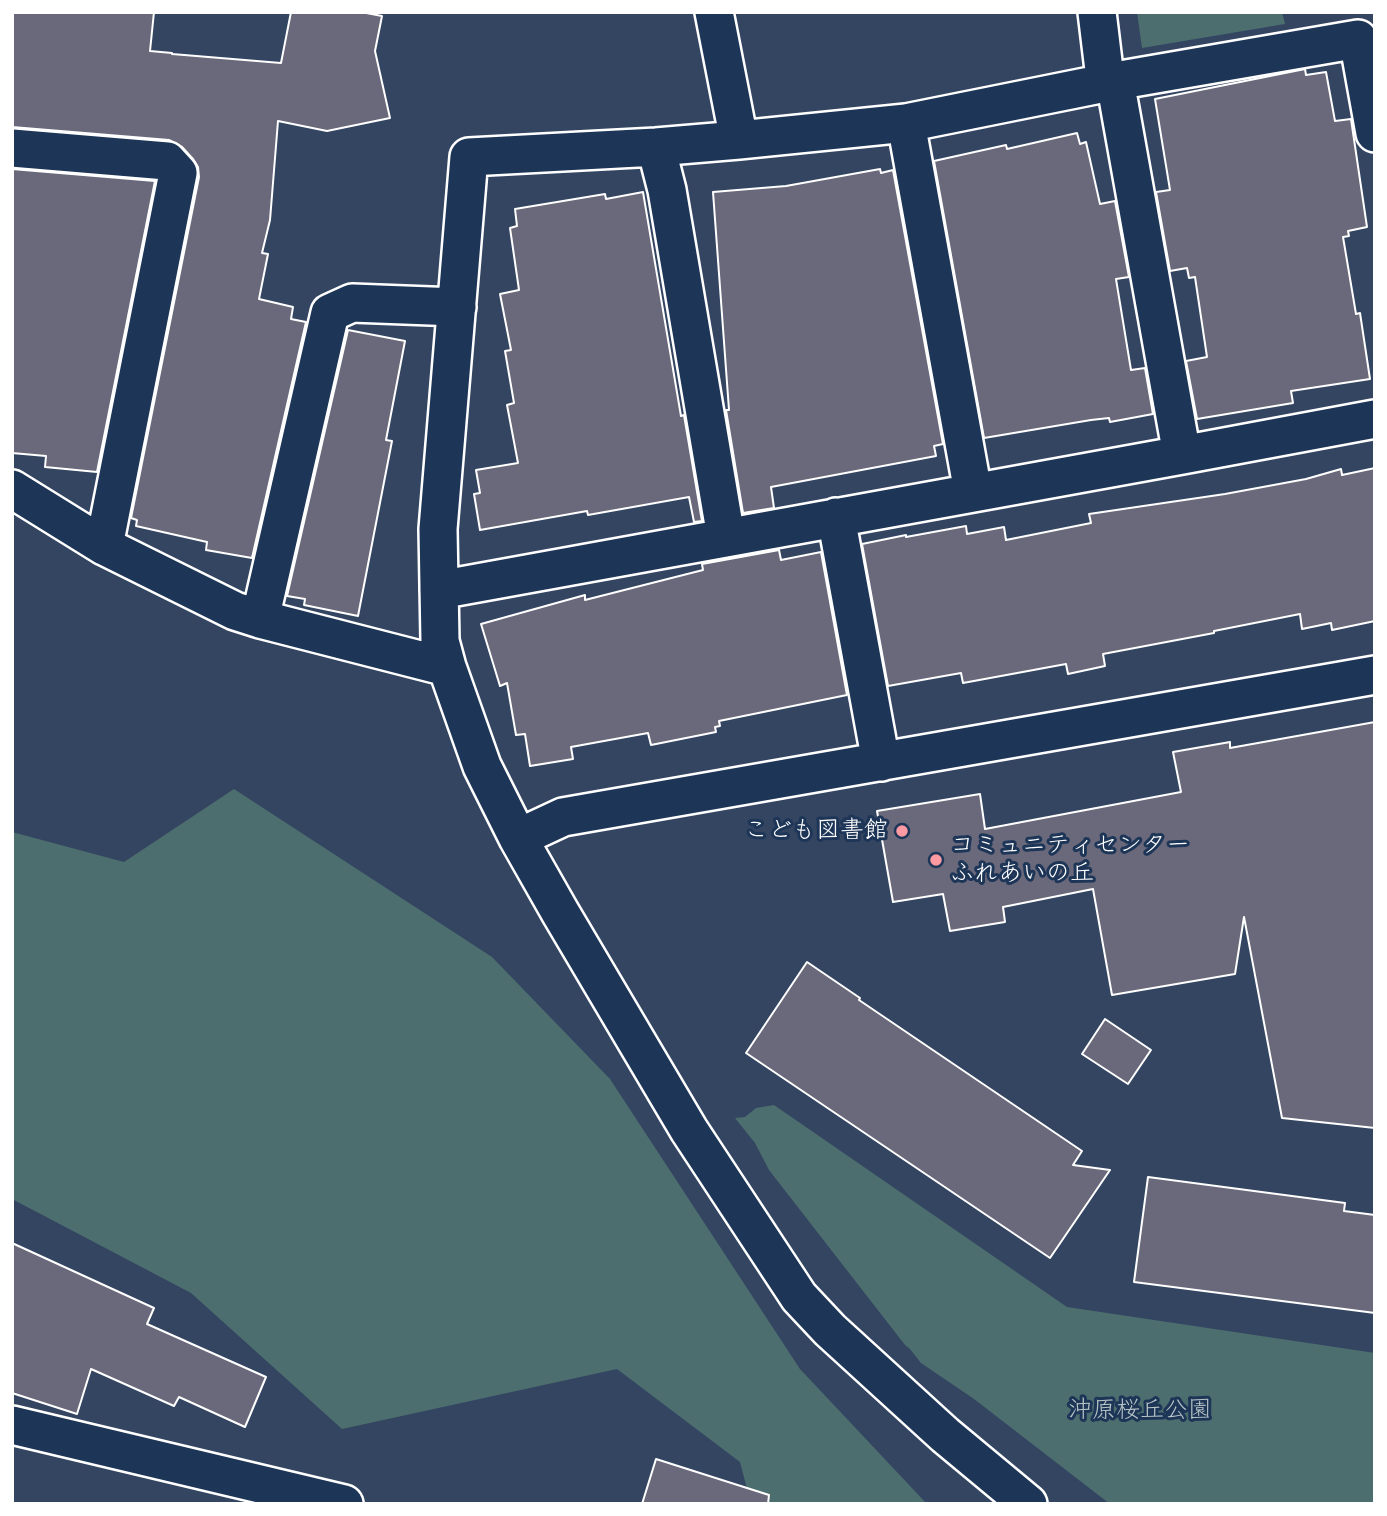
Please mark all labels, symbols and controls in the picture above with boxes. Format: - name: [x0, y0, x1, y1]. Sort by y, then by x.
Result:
- place label: こども図書館: [744, 817, 888, 845]
- marker: こども図書館: [894, 823, 910, 839]
- place label: コミュニティセンター ふれあいの丘: [950, 832, 1190, 888]
- marker: コミュニティセンター ふれあいの丘: [928, 852, 944, 868]
- park label: 沖原桜丘公園: [1068, 1397, 1212, 1425]

